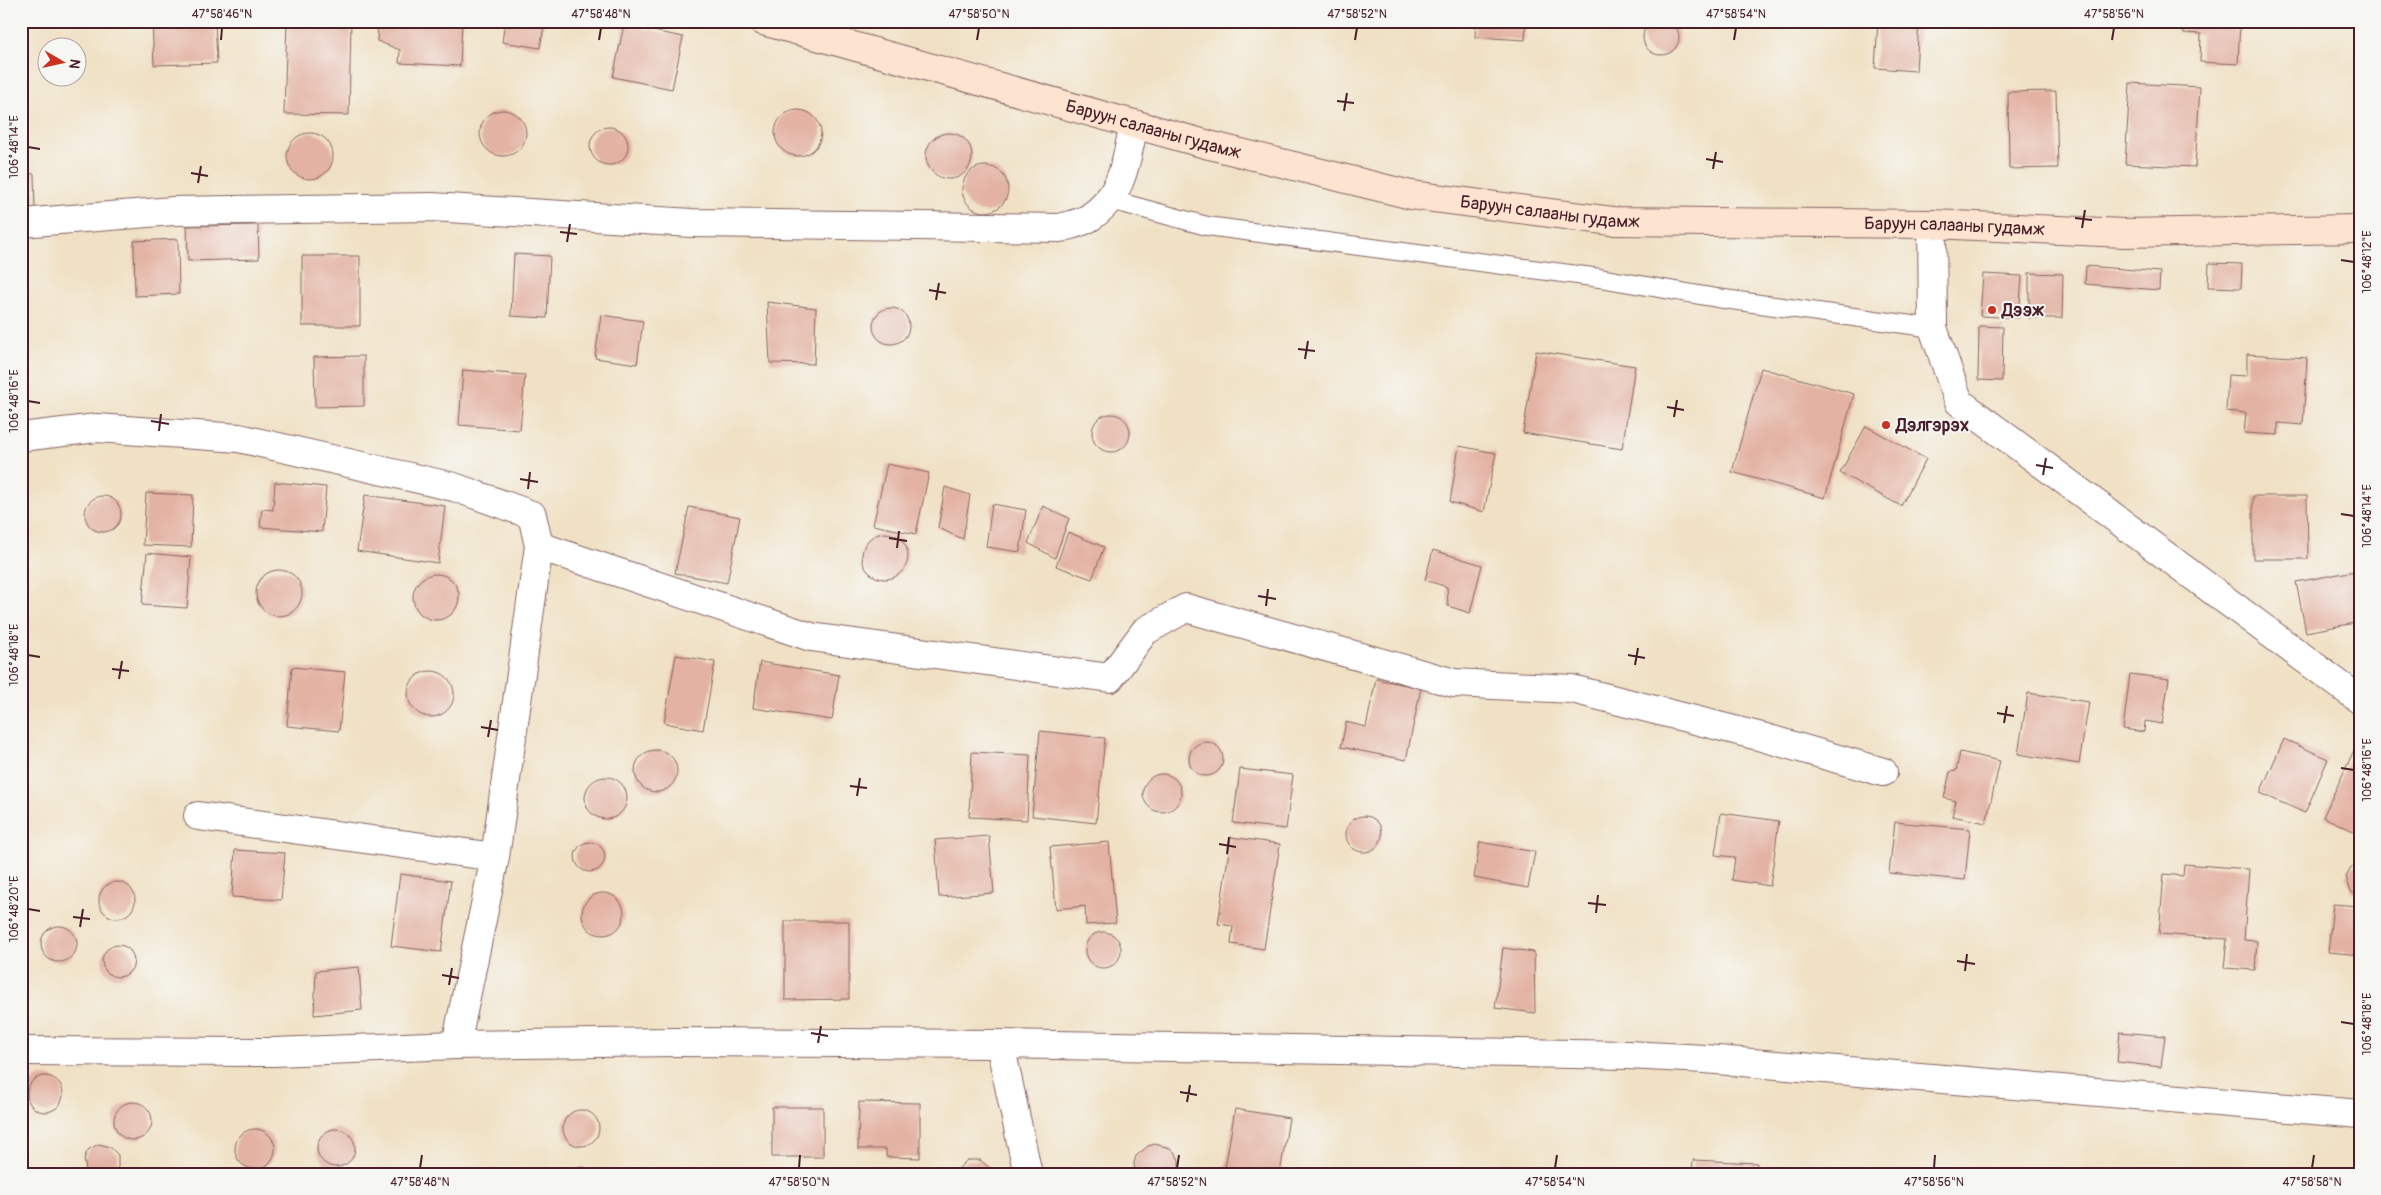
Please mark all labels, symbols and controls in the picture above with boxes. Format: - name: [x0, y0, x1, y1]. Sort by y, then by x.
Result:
- text: 47°58'46"N: [192, 7, 252, 22]
- text: 47°58'48"N: [571, 7, 631, 22]
- text: 47°58'50"N: [948, 7, 1010, 22]
- text: 47°58'52"N: [1327, 7, 1387, 22]
- text: 47°58'54"N: [1706, 7, 1766, 22]
- text: 47°58'56"N: [2084, 7, 2144, 22]
- north arrow: [38, 38, 88, 88]
- text: N: [65, 58, 83, 70]
- street label: Баруун салааны гудамж: [1063, 94, 1244, 164]
- text: 106°48'14"E: [7, 115, 22, 179]
- street label: Баруун салааны гудамж: [1459, 190, 1640, 233]
- street label: Баруун салааны гудамж: [1864, 212, 2045, 241]
- text: 106°48'12"E: [2360, 230, 2375, 294]
- place label: Дээж: [2001, 299, 2044, 322]
- marker: Дээж: [1986, 304, 1998, 316]
- text: 106°48'16"E: [7, 369, 22, 433]
- place label: Дэлгэрэх: [1895, 414, 1969, 437]
- marker: Дэлгэрэх: [1880, 419, 1892, 431]
- text: 106°48'14"E: [2360, 484, 2375, 548]
- text: 106°48'18"E: [7, 624, 22, 686]
- text: 106°48'16"E: [2360, 738, 2375, 802]
- text: 106°48'20"E: [7, 876, 22, 942]
- text: 106°48'18"E: [2360, 993, 2375, 1055]
- text: 47°58'48"N: [390, 1175, 450, 1190]
- text: 47°58'50"N: [768, 1175, 830, 1190]
- text: 47°58'52"N: [1147, 1175, 1207, 1190]
- text: 47°58'54"N: [1525, 1175, 1585, 1190]
- text: 47°58'56"N: [1904, 1175, 1964, 1190]
- text: 47°58'58"N: [2282, 1175, 2342, 1190]

